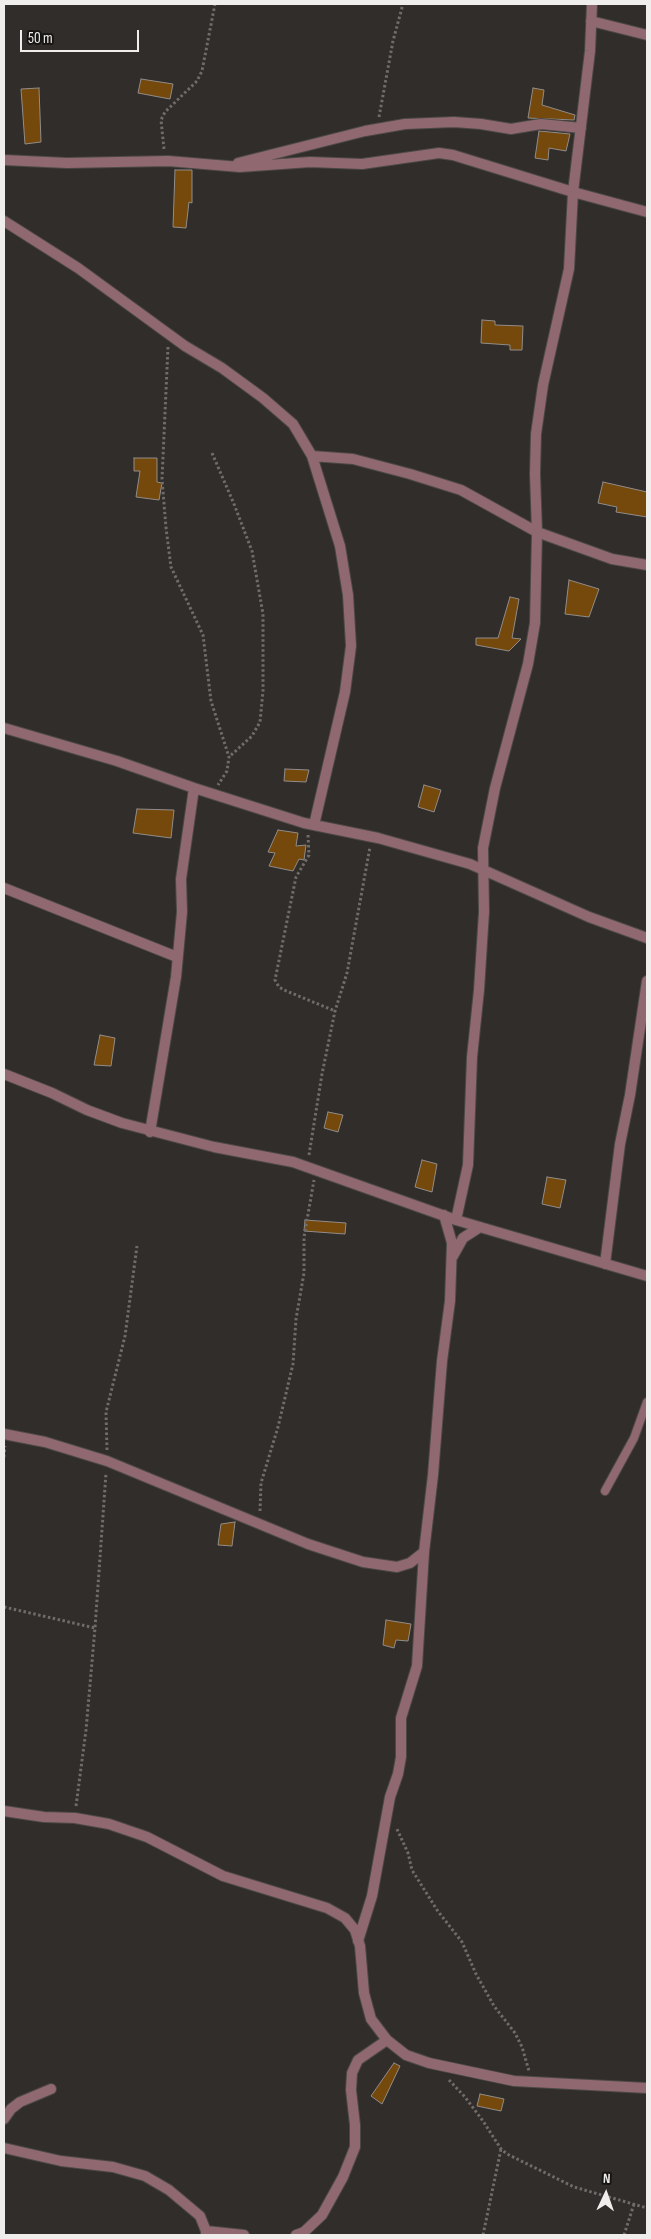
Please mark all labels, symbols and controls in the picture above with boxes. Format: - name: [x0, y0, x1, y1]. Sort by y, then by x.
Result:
- scale bar: [22, 20, 141, 52]
- text: 50 m: [28, 29, 53, 48]
- north arrow: [581, 2169, 631, 2219]
- text: N: [603, 2170, 611, 2187]

